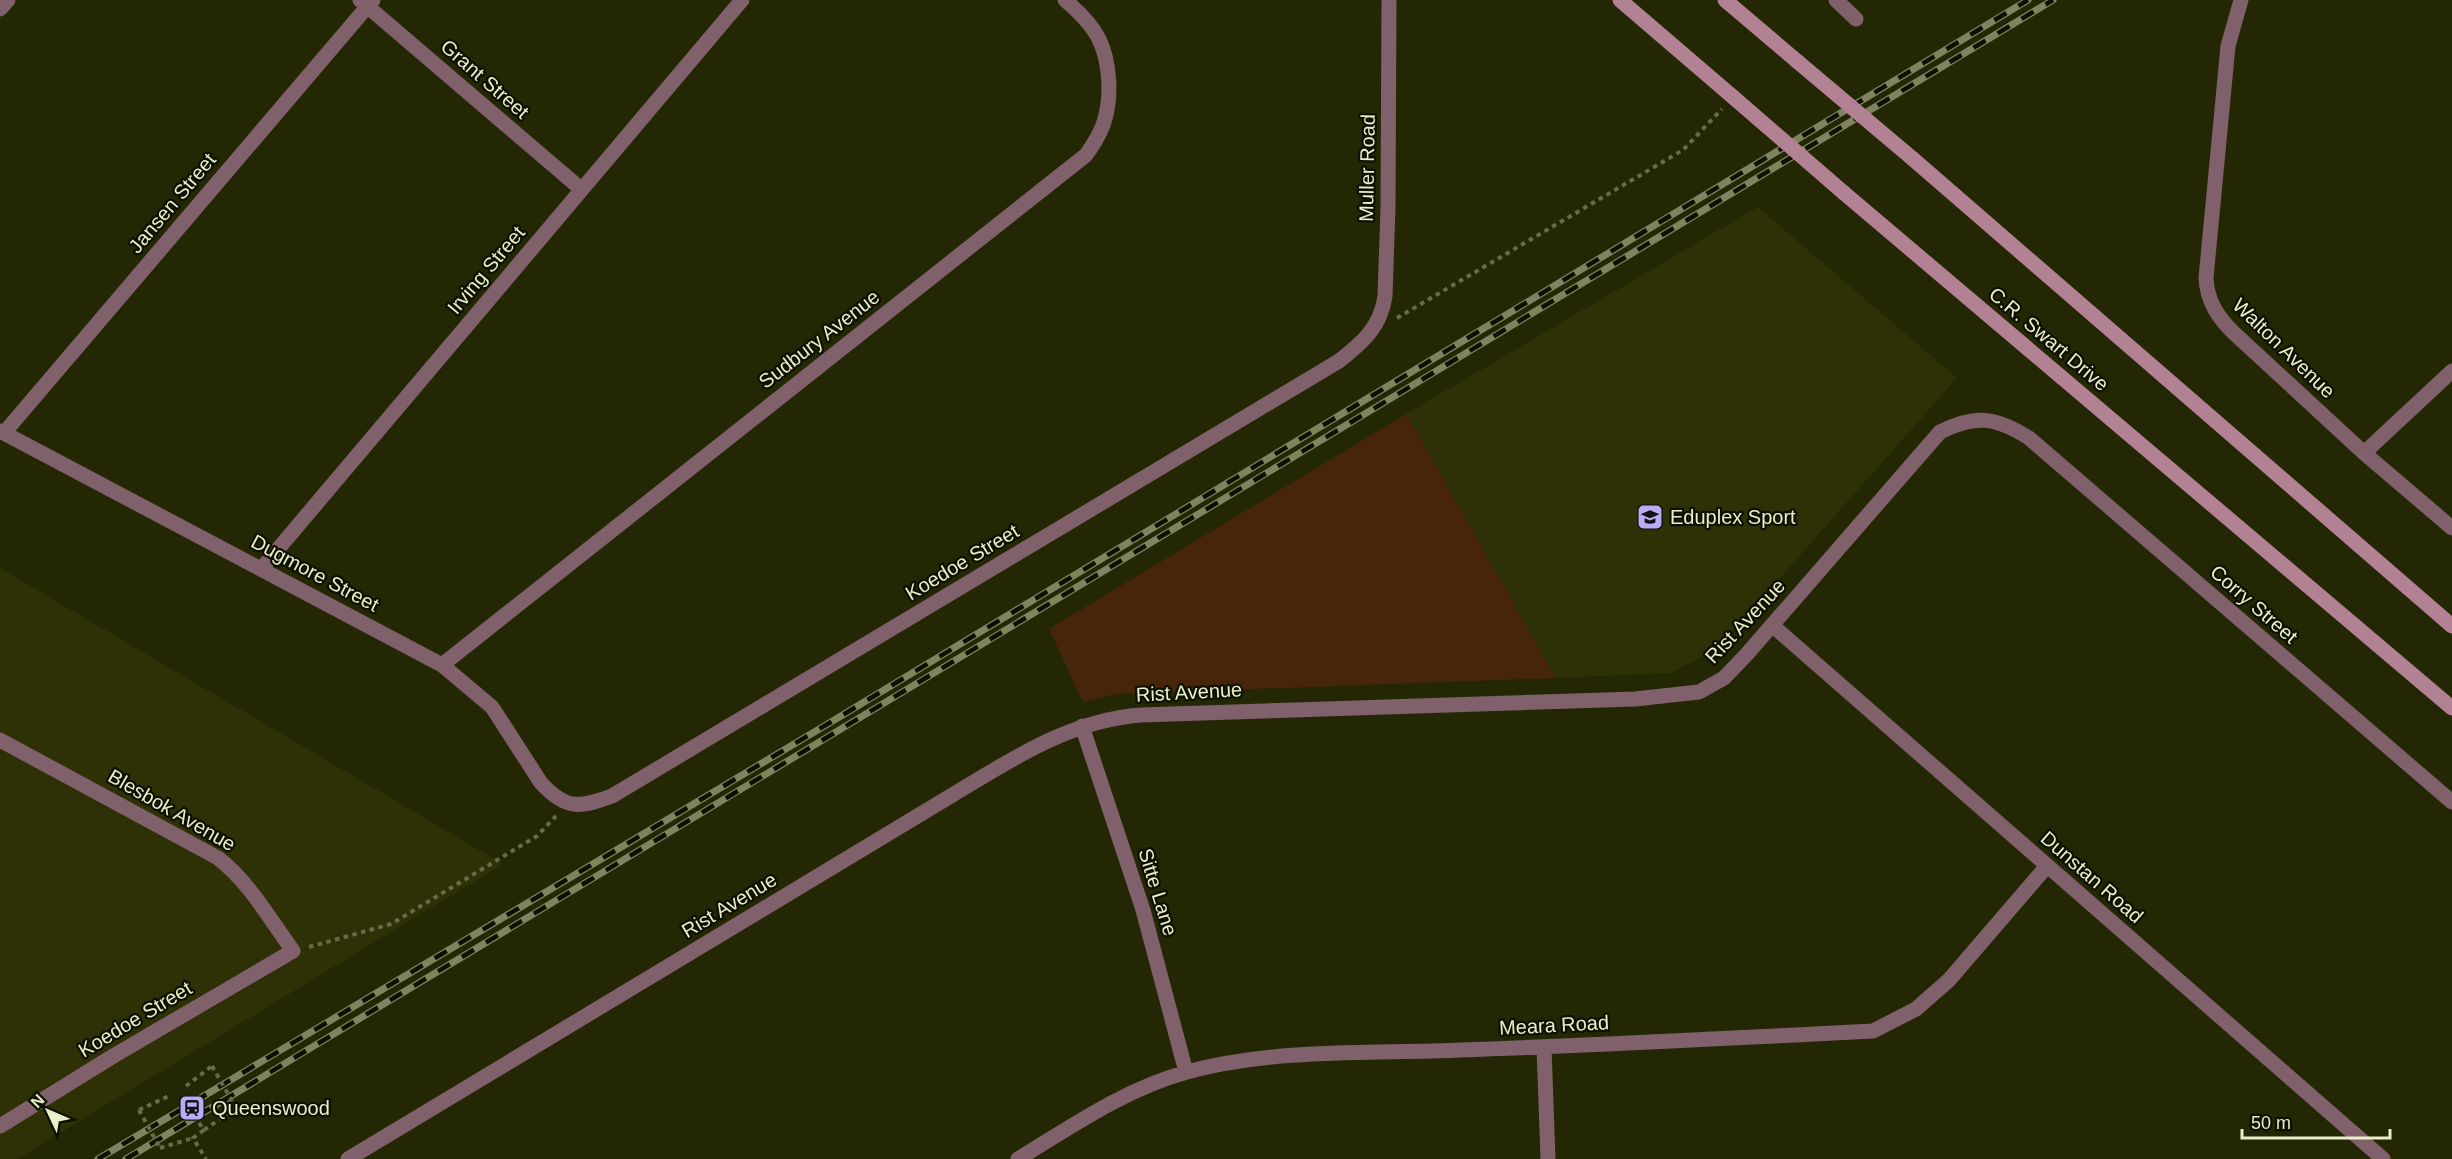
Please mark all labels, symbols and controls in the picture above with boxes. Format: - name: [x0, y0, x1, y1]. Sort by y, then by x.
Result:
- street label: Grant Street: [437, 35, 534, 123]
- street label: Muller Road: [1355, 114, 1379, 222]
- street label: Jansen Street: [124, 148, 220, 257]
- street label: Irving Street: [443, 221, 529, 318]
- street label: C.R. Swart Drive: [1985, 283, 2113, 395]
- street label: Sudbury Avenue: [755, 285, 883, 393]
- street label: Walton Avenue: [2228, 294, 2340, 402]
- school or university icon: Eduplex Sport: [1635, 502, 1665, 532]
- place label: Eduplex Sport: [1670, 506, 1796, 528]
- street label: Koedoe Street: [902, 519, 1023, 604]
- street label: Dugmore Street: [248, 530, 383, 616]
- street label: Corry Street: [2206, 560, 2302, 648]
- street label: Rist Avenue: [1701, 575, 1789, 667]
- street label: Rist Avenue: [1135, 678, 1243, 706]
- street label: Blesbok Avenue: [105, 765, 239, 855]
- street label: Dunstan Road: [2037, 827, 2147, 927]
- street label: Sitte Lane: [1134, 846, 1182, 938]
- street label: Rist Avenue: [678, 868, 780, 942]
- street label: Koedoe Street: [75, 976, 196, 1061]
- street label: Meara Road: [1498, 1011, 1610, 1039]
- north arrow: [18, 1081, 78, 1141]
- text: N: [27, 1091, 48, 1111]
- station icon: Queenswood: [177, 1093, 207, 1123]
- place label: Queenswood: [212, 1097, 330, 1119]
- scale bar: [2242, 1102, 2390, 1140]
- text: 50 m: [2251, 1113, 2291, 1133]

